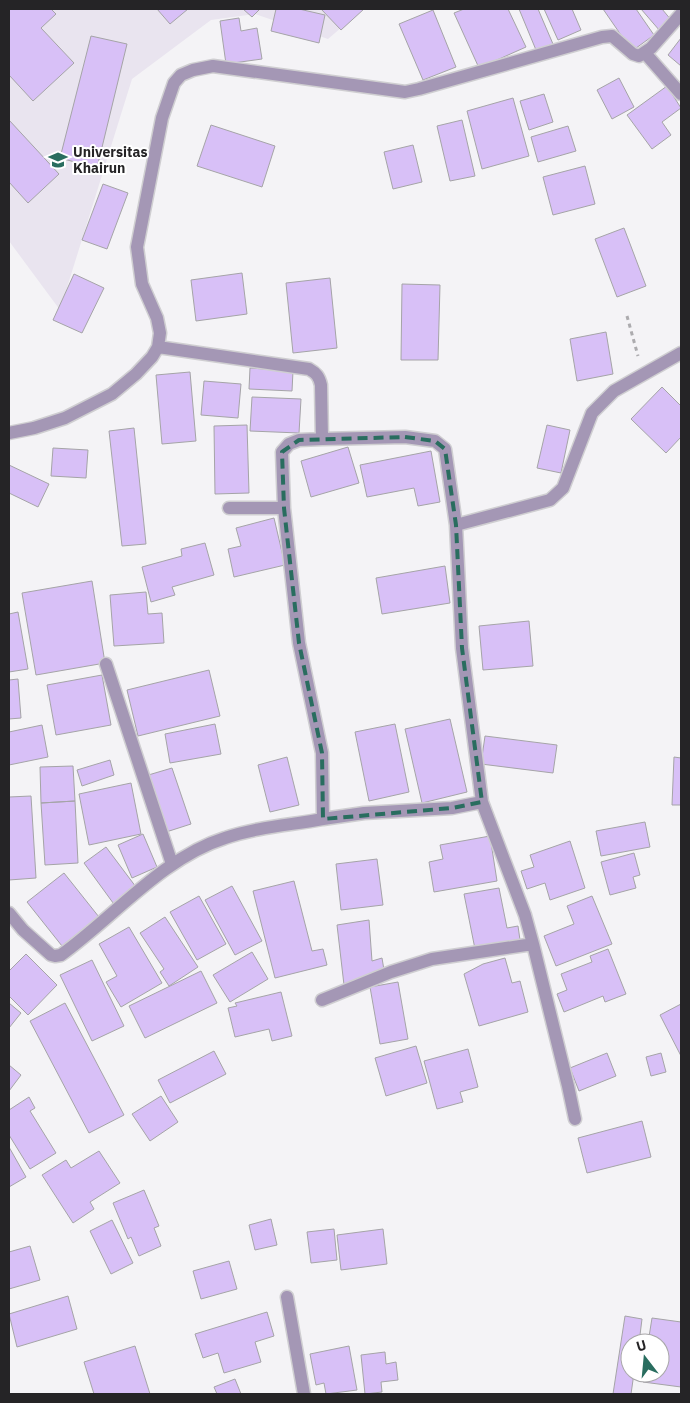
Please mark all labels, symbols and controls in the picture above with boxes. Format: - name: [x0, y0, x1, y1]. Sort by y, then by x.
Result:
- place label: Universitas Khairun: [73, 143, 147, 177]
- school or university icon: Universitas Khairun: [47, 149, 69, 171]
- north arrow: [620, 1333, 670, 1383]
- text: U: [634, 1336, 649, 1355]

